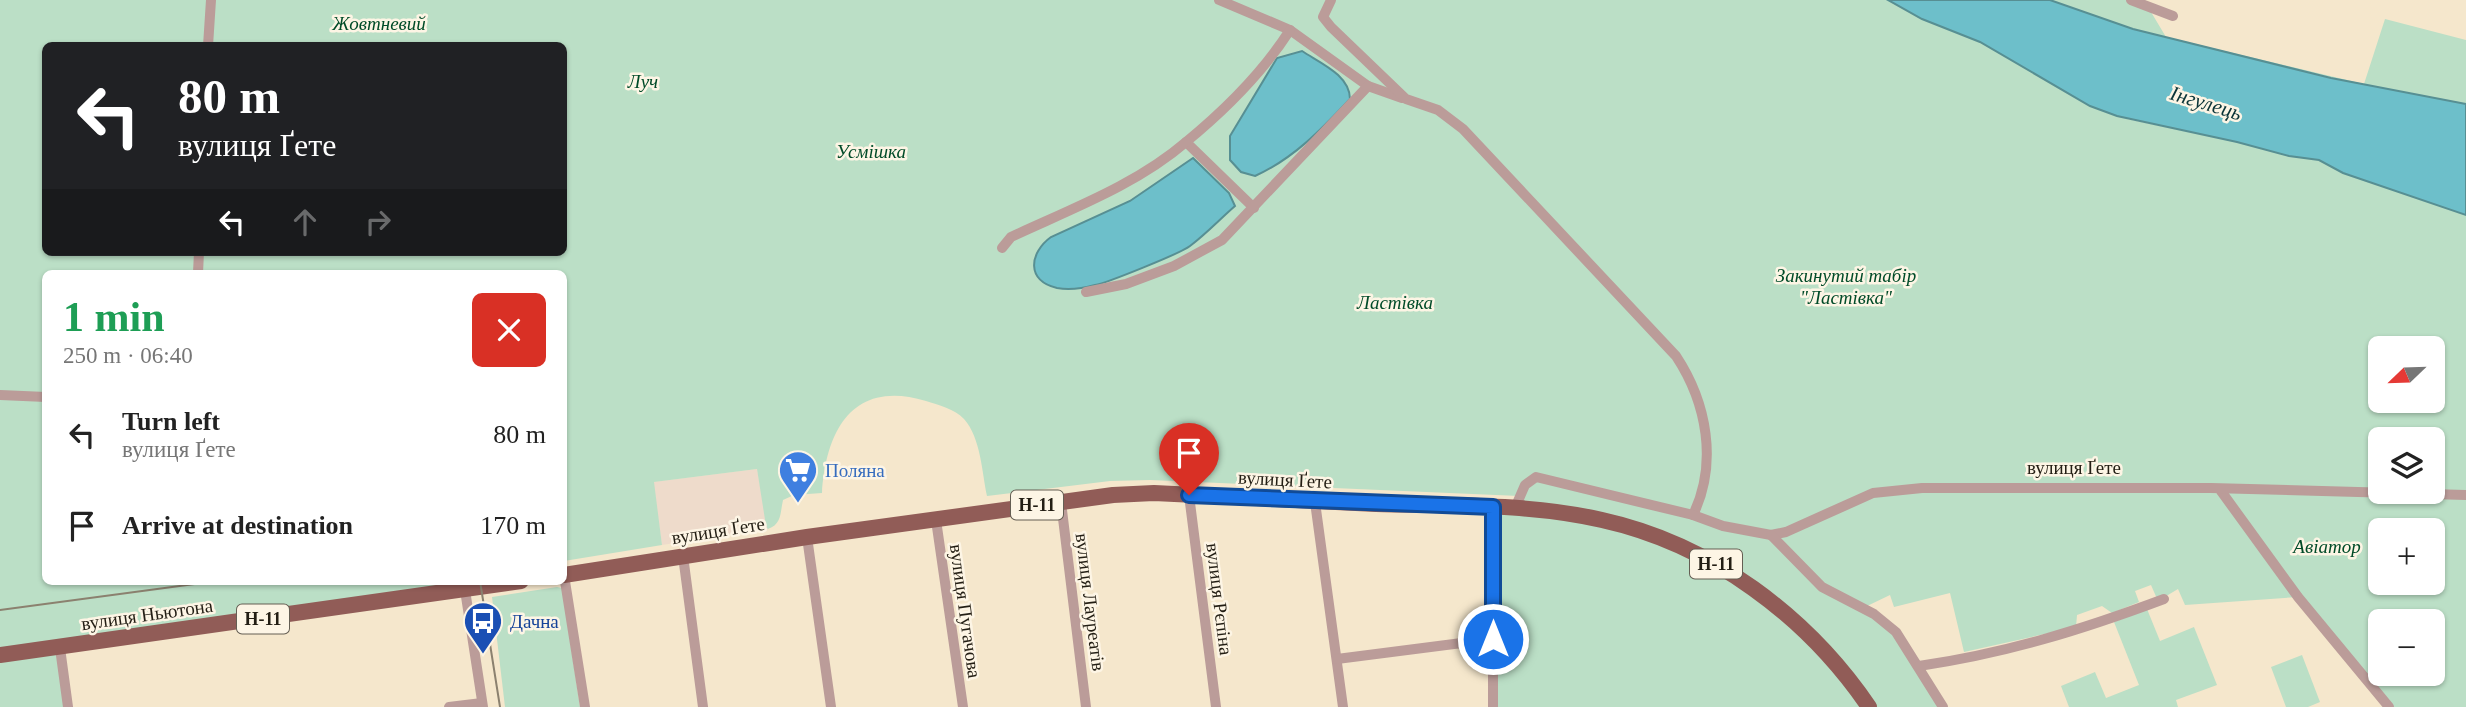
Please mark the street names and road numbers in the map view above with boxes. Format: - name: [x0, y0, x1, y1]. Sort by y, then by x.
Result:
- street label: вулиця Ґете: [2027, 457, 2121, 478]
- street label: вулиця Ґете: [1237, 467, 1332, 492]
- road number: Н-11: [1011, 490, 1063, 520]
- street label: вулиця Ґете: [670, 513, 766, 548]
- street label: вулиця Лауреатів: [1072, 532, 1109, 672]
- street label: вулиця Рєпіна: [1202, 542, 1237, 657]
- street label: вулиця Пугачова: [946, 543, 985, 680]
- road number: Н-11: [1690, 550, 1742, 578]
- street label: вулиця Ньютона: [80, 595, 215, 634]
- road number: Н-11: [237, 604, 289, 634]

